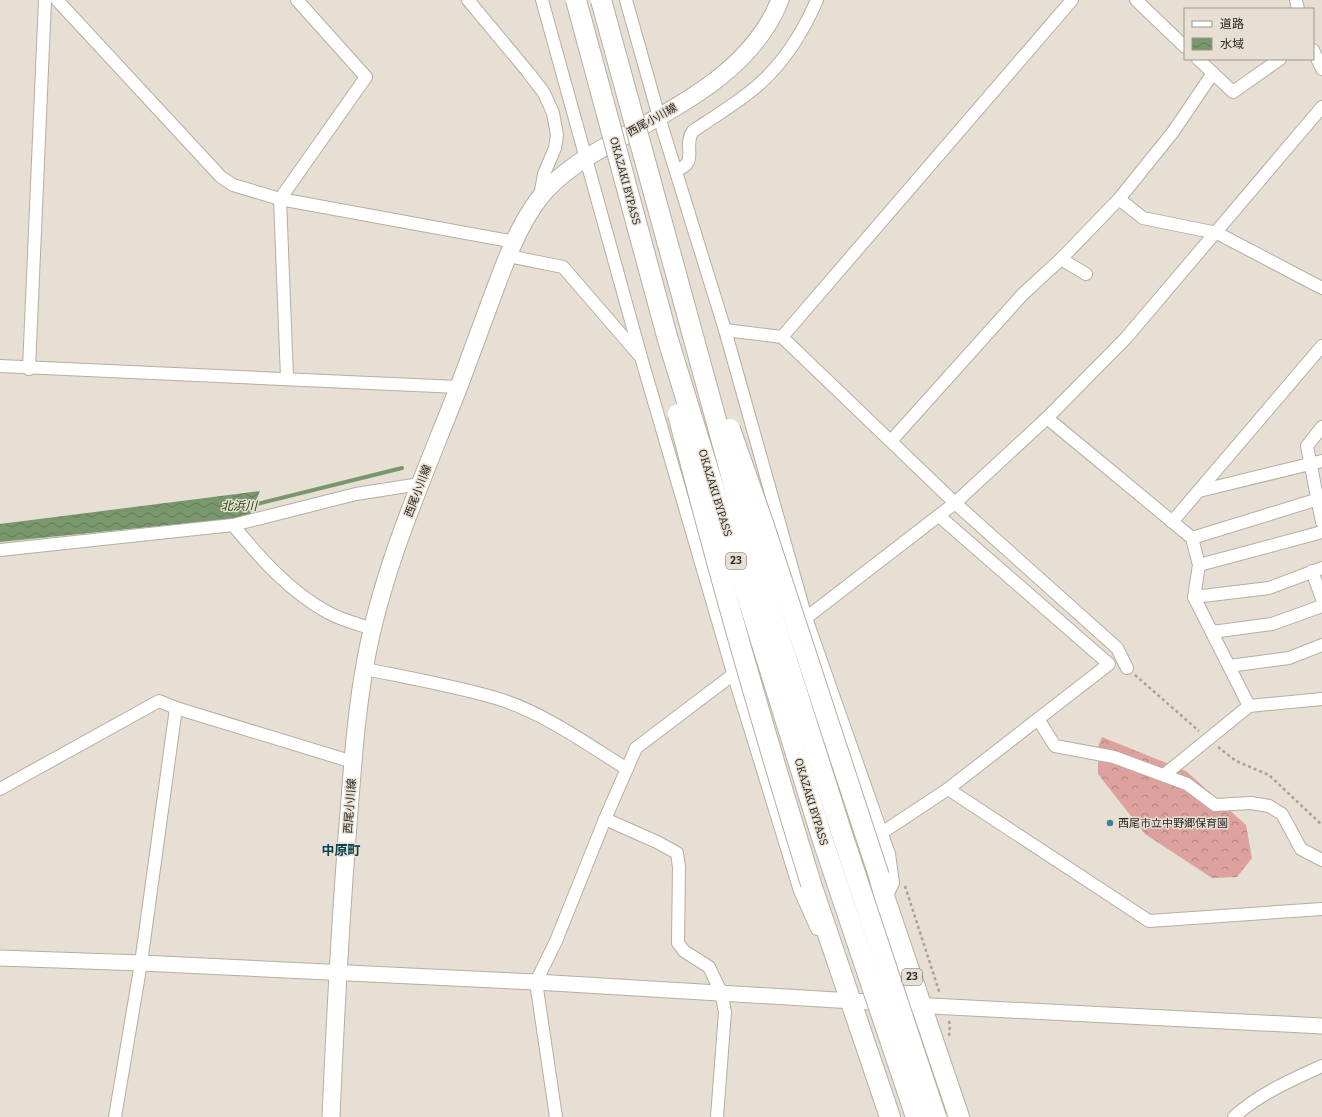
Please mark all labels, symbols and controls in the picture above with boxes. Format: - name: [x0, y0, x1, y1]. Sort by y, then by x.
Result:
- legend: [1184, 8, 1314, 60]
- text: 道路: [1220, 17, 1244, 31]
- text: 水域: [1220, 37, 1244, 51]
- street label: 西尾小川線: [625, 101, 679, 139]
- street label: OKAZAKI BYPASS: [607, 135, 643, 227]
- street label: OKAZAKI BYPASS: [696, 448, 734, 538]
- street label: 西尾小川線: [402, 463, 434, 519]
- water label: 北浜川: [221, 499, 259, 513]
- road number: 23: [726, 553, 746, 569]
- street label: OKAZAKI BYPASS: [792, 757, 830, 847]
- street label: 西尾小川線: [342, 778, 358, 834]
- place label: 西尾市立中野郷保育園: [1118, 817, 1228, 830]
- marker: 西尾市立中野郷保育園: [1105, 818, 1115, 828]
- district label: 中原町: [321, 843, 361, 858]
- road number: 23: [902, 969, 922, 985]

